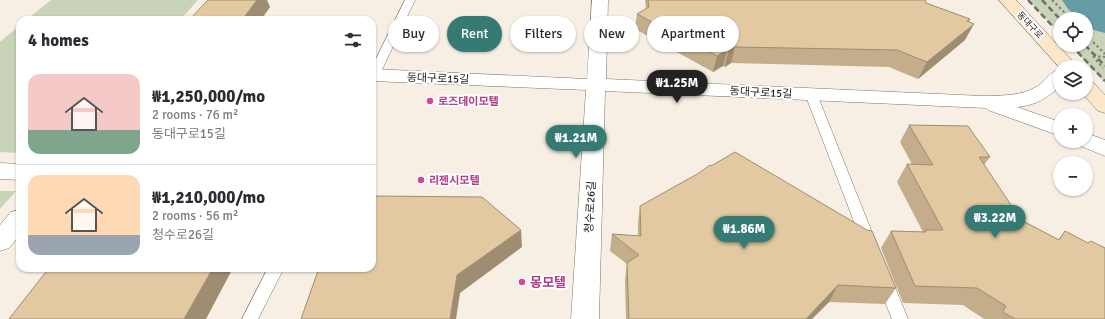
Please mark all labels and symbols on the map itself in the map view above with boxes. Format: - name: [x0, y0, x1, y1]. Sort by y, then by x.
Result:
- street label: 동대구로: [1014, 9, 1045, 41]
- pin: ₩1.25M: [644, 70, 710, 104]
- street label: 동대구로15길: [407, 71, 469, 86]
- street label: 동대구로15길: [729, 84, 793, 101]
- place label: 로즈데이모텔: [438, 95, 499, 108]
- marker: 로즈데이모텔: [425, 96, 435, 106]
- pin: ₩1.21M: [543, 125, 609, 159]
- place label: 리젠시모텔: [429, 174, 480, 187]
- marker: 리젠시모텔: [416, 175, 426, 185]
- street label: 청수로26길: [583, 181, 598, 234]
- pin: ₩3.22M: [962, 205, 1028, 239]
- pin: ₩1.86M: [711, 216, 777, 250]
- place label: 몽모텔: [530, 275, 566, 291]
- marker: 몽모텔: [517, 277, 527, 287]

